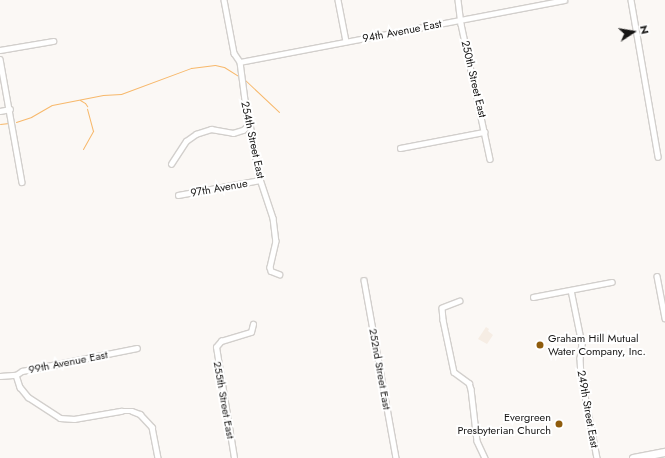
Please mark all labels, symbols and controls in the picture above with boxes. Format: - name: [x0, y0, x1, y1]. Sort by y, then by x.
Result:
- north arrow: [613, 12, 653, 52]
- street label: 94th Avenue East: [361, 17, 443, 45]
- text: N: [636, 24, 653, 35]
- street label: 250th Street East: [459, 39, 489, 119]
- street label: 254th Street East: [238, 100, 268, 180]
- street label: 97th Avenue: [189, 176, 249, 200]
- street label: 252nd Street East: [366, 327, 394, 411]
- place label: Graham Hill Mutual Water Company, Inc.: [548, 332, 646, 358]
- marker: Graham Hill Mutual Water Company, Inc.: [535, 340, 545, 350]
- street label: 99th Avenue East: [27, 348, 109, 376]
- street label: 255th Street East: [211, 360, 237, 440]
- street label: 249th Street East: [575, 369, 601, 449]
- place label: Evergreen Presbyterian Church: [458, 411, 551, 437]
- marker: Evergreen Presbyterian Church: [554, 419, 564, 429]

